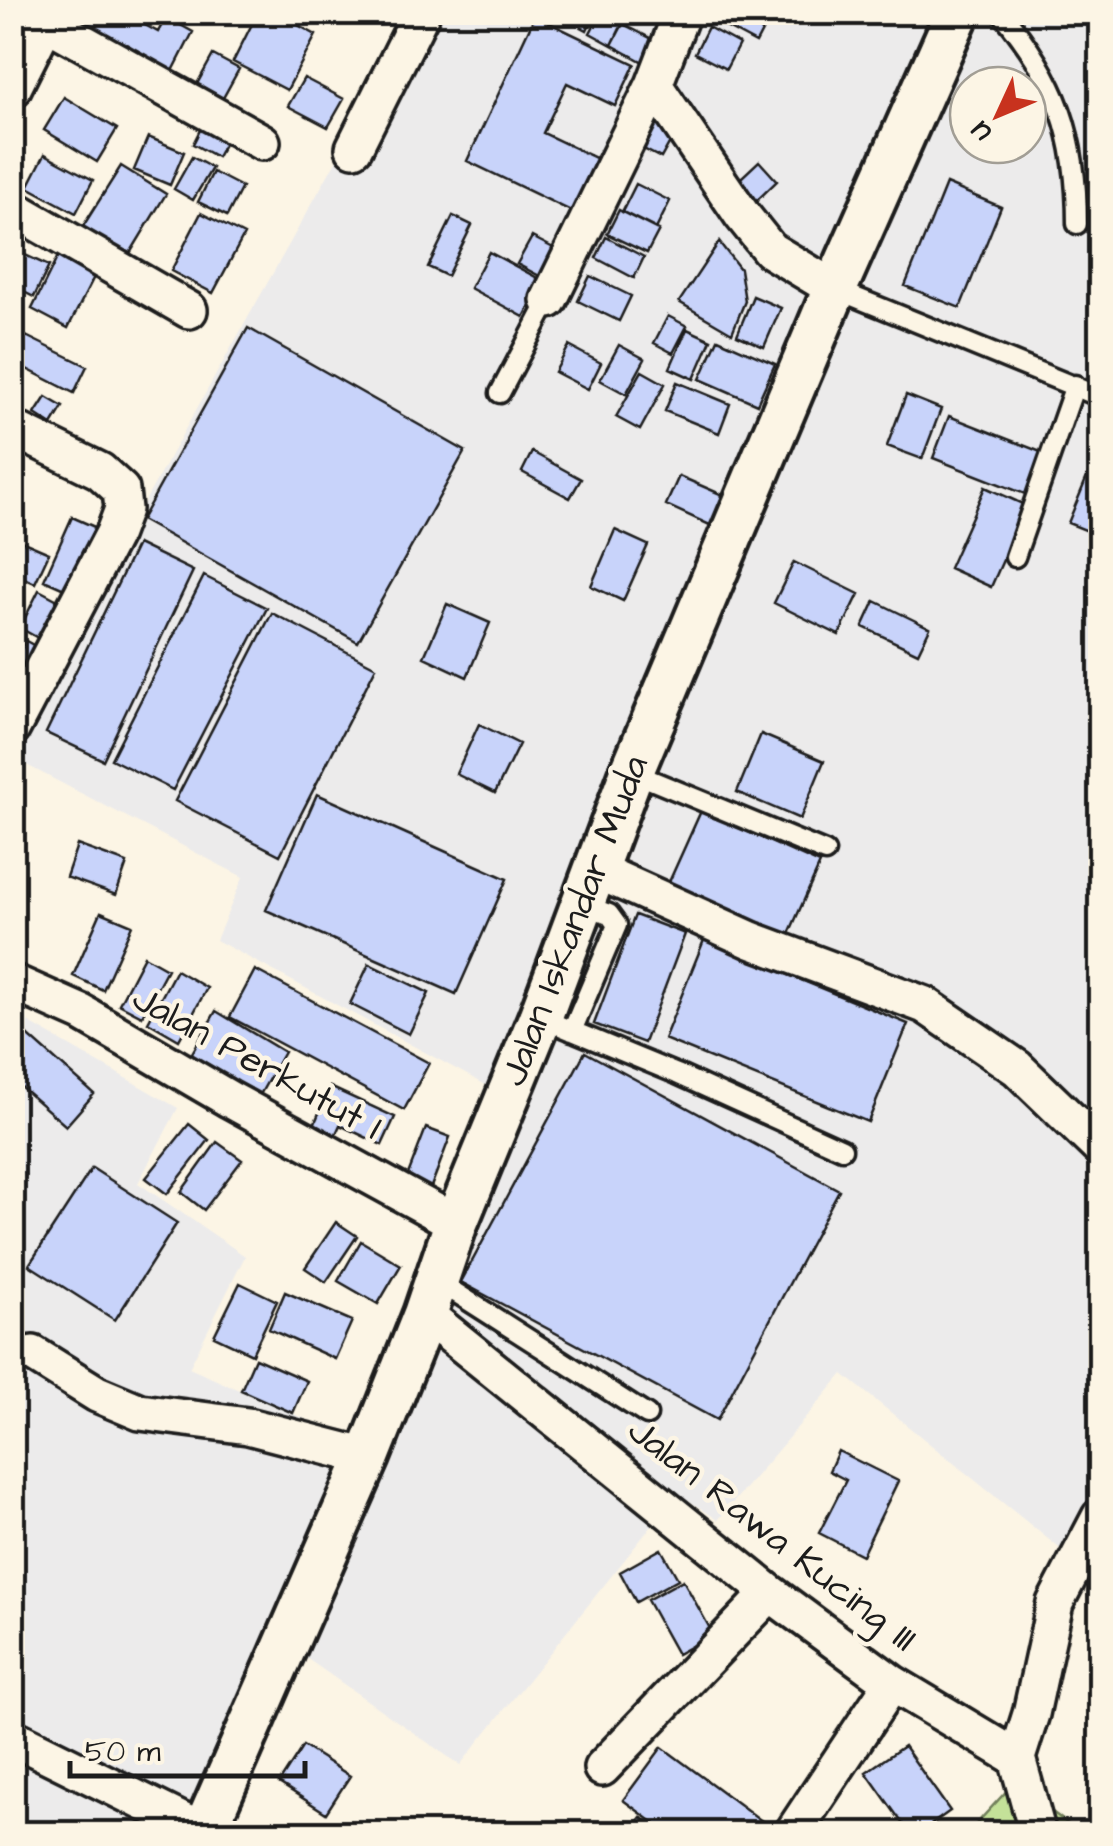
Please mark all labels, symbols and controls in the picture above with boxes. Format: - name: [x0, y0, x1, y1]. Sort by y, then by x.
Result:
- north arrow: [948, 65, 1048, 165]
- text: U: [961, 112, 1001, 151]
- street label: Jalan Iskandar Muda: [488, 748, 662, 1094]
- street label: Jalan Perkutut I: [123, 973, 391, 1153]
- street label: Jalan Rawa Kucing III: [617, 1406, 927, 1664]
- scale bar: [70, 1716, 305, 1778]
- text: 50 m: [85, 1731, 161, 1773]

